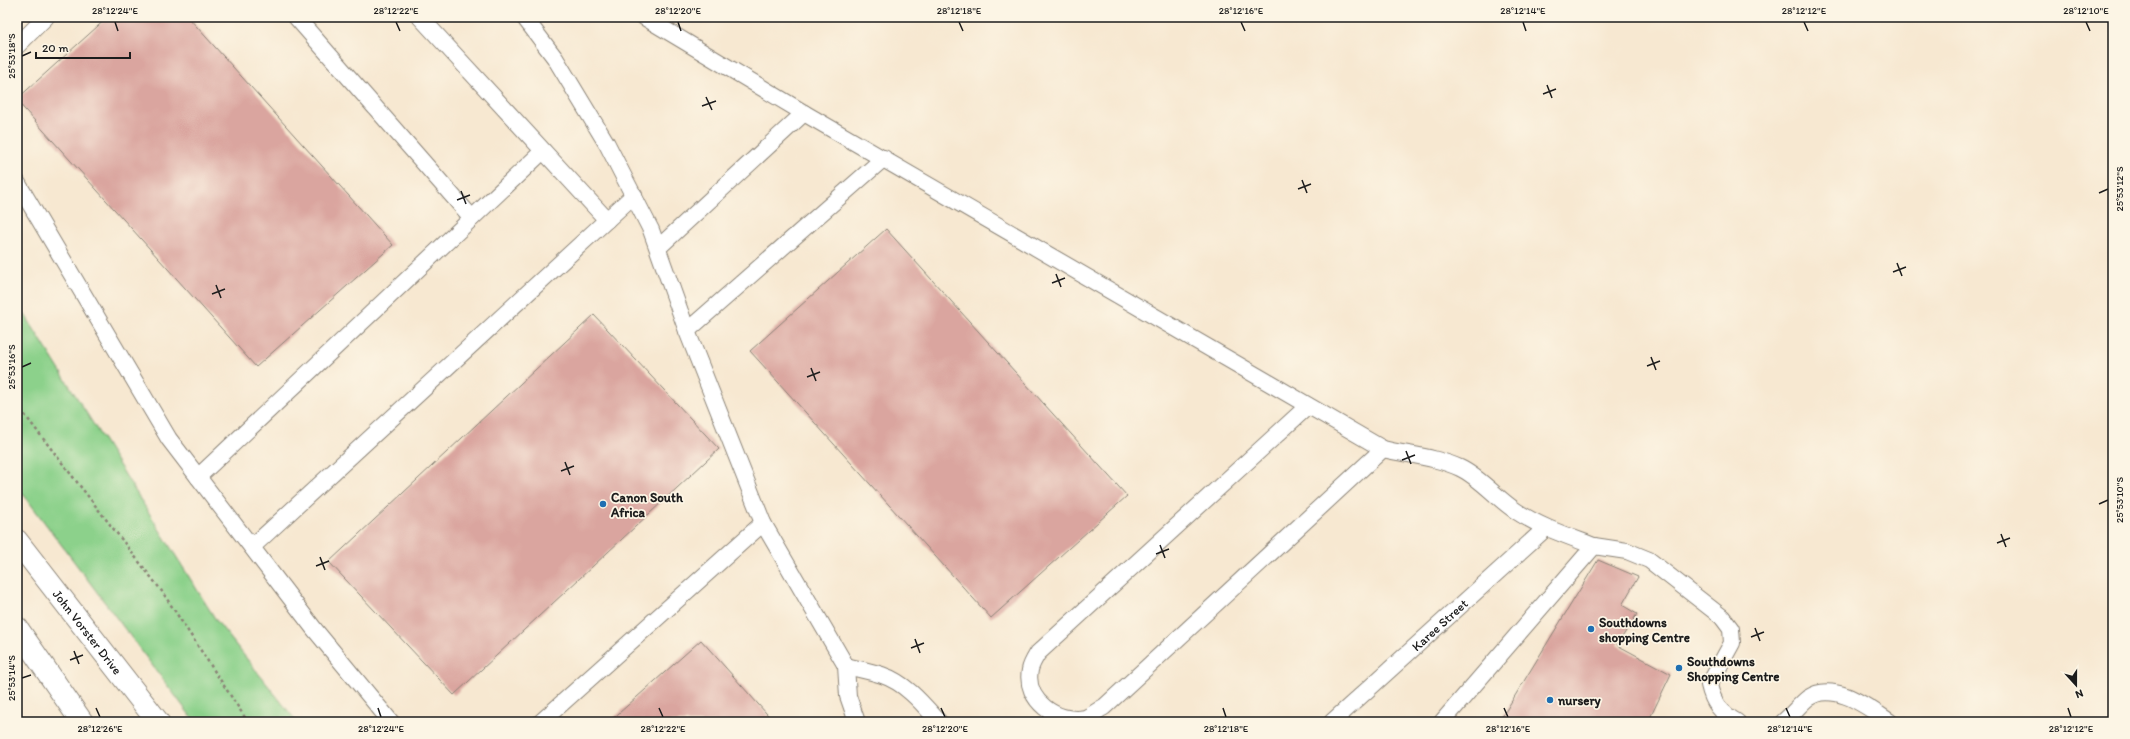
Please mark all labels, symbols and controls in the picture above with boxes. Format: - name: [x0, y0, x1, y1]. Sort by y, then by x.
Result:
- text: 28°12'24"E: [92, 4, 138, 17]
- text: 28°12'22"E: [373, 4, 419, 17]
- text: 28°12'20"E: [655, 4, 701, 17]
- text: 28°12'18"E: [937, 4, 982, 17]
- text: 28°12'16"E: [1219, 4, 1264, 17]
- text: 28°12'14"E: [1500, 4, 1546, 17]
- text: 28°12'12"E: [1782, 4, 1827, 17]
- text: 28°12'10"E: [2063, 4, 2109, 17]
- text: 25°53'18"S: [5, 33, 18, 79]
- scale bar: [36, 34, 130, 60]
- text: 20 m: [42, 41, 69, 55]
- text: 25°53'12"S: [2113, 166, 2126, 212]
- text: 25°53'16"S: [5, 344, 18, 390]
- text: 25°53'10"S: [2113, 477, 2126, 523]
- place label: Canon South Africa: [610, 490, 684, 520]
- marker: Canon South Africa: [598, 499, 608, 509]
- street label: John Vorster Drive: [50, 587, 125, 677]
- street label: Karee Street: [1409, 596, 1471, 654]
- place label: Southdowns shopping Centre: [1599, 615, 1690, 646]
- marker: Southdowns shopping Centre: [1586, 624, 1596, 634]
- place label: Southdowns Shopping Centre: [1687, 654, 1779, 685]
- text: 25°53'14"S: [5, 655, 18, 701]
- marker: Southdowns Shopping Centre: [1674, 663, 1684, 673]
- north arrow: [2056, 665, 2096, 705]
- text: N: [2074, 686, 2085, 701]
- place label: nursery: [1557, 693, 1602, 709]
- marker: nursery: [1545, 695, 1555, 705]
- text: 28°12'26"E: [77, 722, 123, 735]
- text: 28°12'24"E: [358, 722, 404, 735]
- text: 28°12'22"E: [640, 722, 686, 735]
- text: 28°12'20"E: [922, 722, 968, 735]
- text: 28°12'18"E: [1204, 722, 1249, 735]
- text: 28°12'16"E: [1486, 722, 1531, 735]
- text: 28°12'14"E: [1767, 722, 1813, 735]
- text: 28°12'12"E: [2049, 722, 2094, 735]

